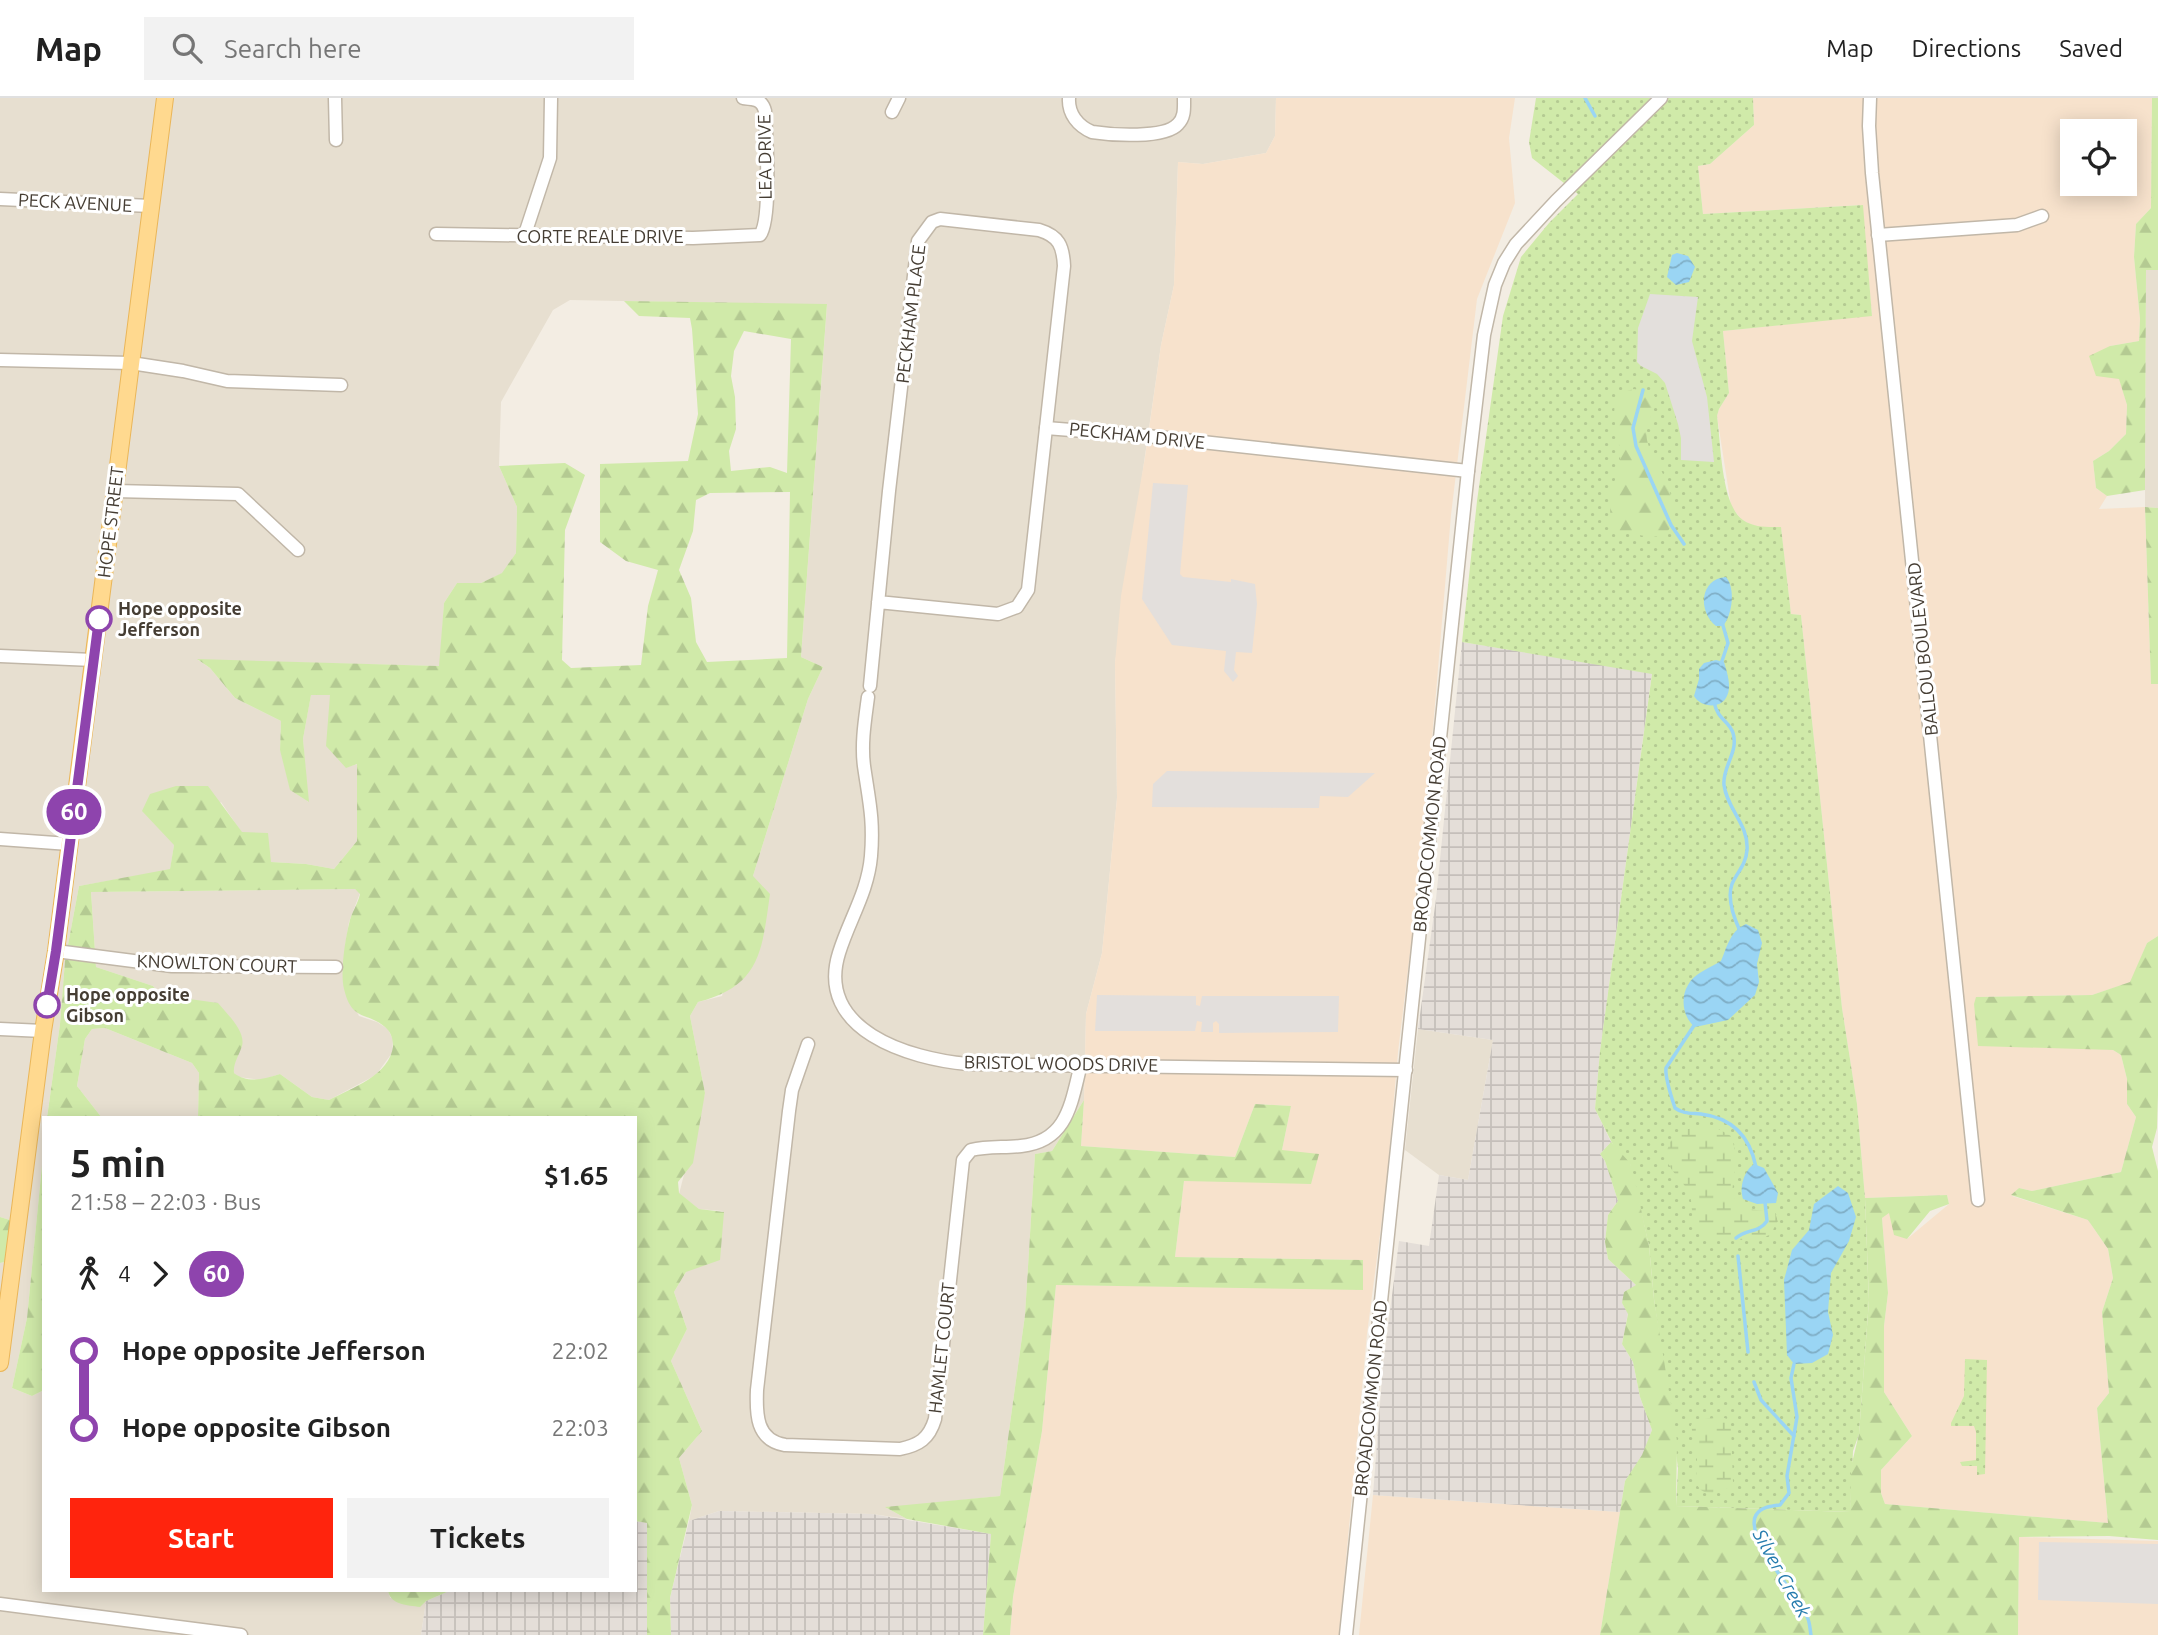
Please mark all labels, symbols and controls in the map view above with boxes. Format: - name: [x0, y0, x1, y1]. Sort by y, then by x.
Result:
- search box: [144, 17, 634, 80]
- icon: search: [168, 29, 206, 67]
- text: Map: [35, 30, 102, 67]
- text: Search here: [224, 34, 362, 63]
- text: Map: [1826, 35, 1873, 62]
- text: Directions: [1911, 35, 2021, 62]
- text: Saved: [2059, 35, 2123, 62]
- street label: LEA DRIVE: [753, 114, 775, 200]
- map controls: [2060, 119, 2137, 196]
- button: locate: [2060, 119, 2137, 196]
- street label: PECK AVENUE: [17, 189, 133, 215]
- street label: CORTE REALE DRIVE: [516, 226, 684, 246]
- street label: PECKHAM PLACE: [892, 243, 928, 384]
- street label: PECKHAM DRIVE: [1068, 418, 1206, 452]
- street label: HOPE STREET: [93, 465, 127, 579]
- street label: BALLOU BOULEVARD: [1903, 561, 1941, 737]
- place label: Hope opposite Jefferson: [118, 598, 242, 639]
- marker: Hope opposite Jefferson: [86, 606, 112, 632]
- street label: BROADCOMMON ROAD: [1409, 735, 1449, 933]
- line badge: 60: [42, 789, 105, 835]
- text: 60: [60, 798, 88, 825]
- street label: KNOWLTON COURT: [136, 950, 298, 976]
- place label: Hope opposite Gibson: [66, 984, 190, 1025]
- marker: Hope opposite Gibson: [34, 992, 60, 1018]
- street label: BRISTOL WOODS DRIVE: [964, 1051, 1158, 1075]
- text: 5 min: [70, 1142, 166, 1184]
- text: $1.65: [544, 1161, 609, 1190]
- text: 21:58 – 22:03 · Bus: [70, 1189, 261, 1214]
- icon: walk: [70, 1255, 108, 1293]
- icon: forward: [141, 1255, 179, 1293]
- text: 60: [203, 1260, 230, 1287]
- text: 4: [118, 1261, 131, 1286]
- street label: HAMLET COURT: [924, 1281, 958, 1414]
- street label: BROADCOMMON ROAD: [1350, 1299, 1390, 1497]
- text: Hope opposite Jefferson: [122, 1336, 426, 1365]
- text: 22:02: [551, 1338, 609, 1363]
- text: Hope opposite Gibson: [122, 1413, 391, 1442]
- text: 22:03: [551, 1415, 609, 1440]
- button: Start: [70, 1498, 333, 1578]
- button: Tickets: [347, 1498, 609, 1578]
- water label: Silver Creek: [1748, 1524, 1815, 1621]

